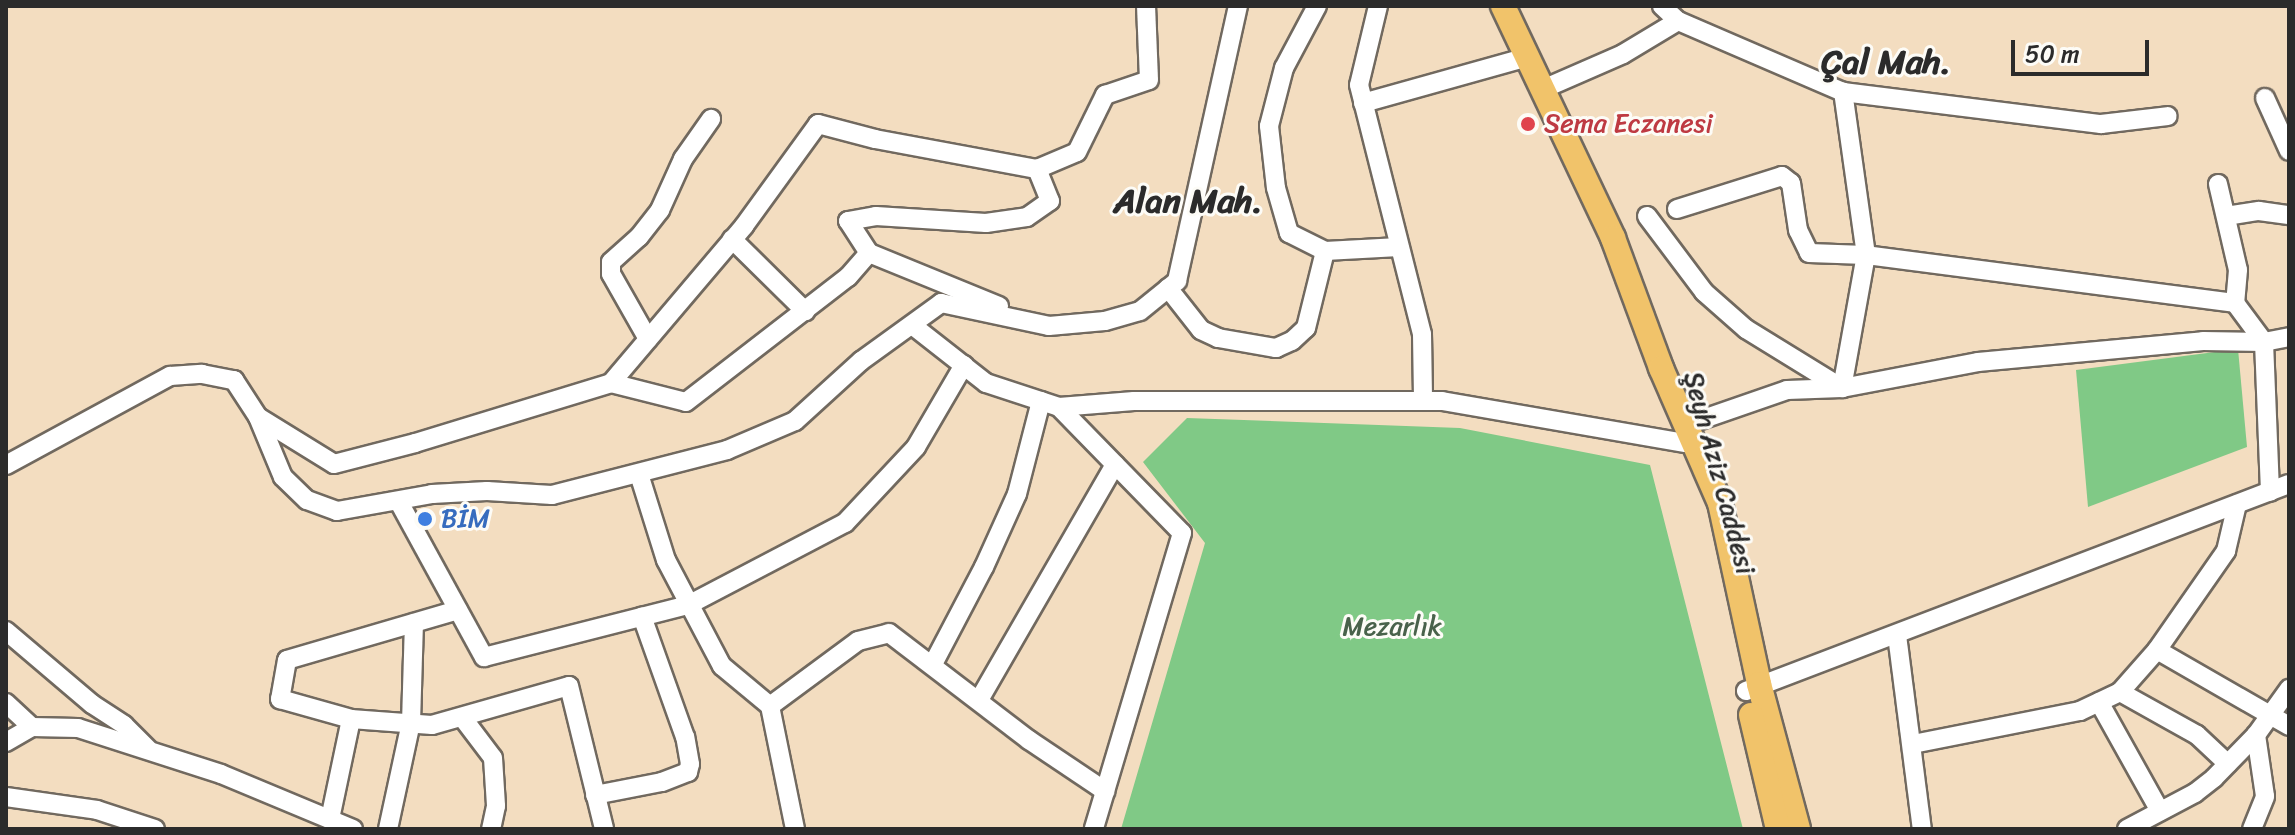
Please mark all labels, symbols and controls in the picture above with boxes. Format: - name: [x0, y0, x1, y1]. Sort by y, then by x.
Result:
- scale bar: [2015, 24, 2153, 74]
- text: 50 m: [2025, 33, 2080, 75]
- district label: Çal Mah.: [1821, 43, 1951, 83]
- place label: Sema Eczanesi: [1544, 108, 1713, 140]
- marker: Sema Eczanesi: [1519, 115, 1537, 133]
- district label: Alan Mah.: [1113, 182, 1263, 222]
- street label: Şeyh Aziz Caddesi: [1677, 369, 1761, 577]
- place label: BİM: [441, 503, 490, 535]
- marker: BİM: [416, 510, 434, 528]
- park label: Mezarlık: [1342, 611, 1442, 643]

